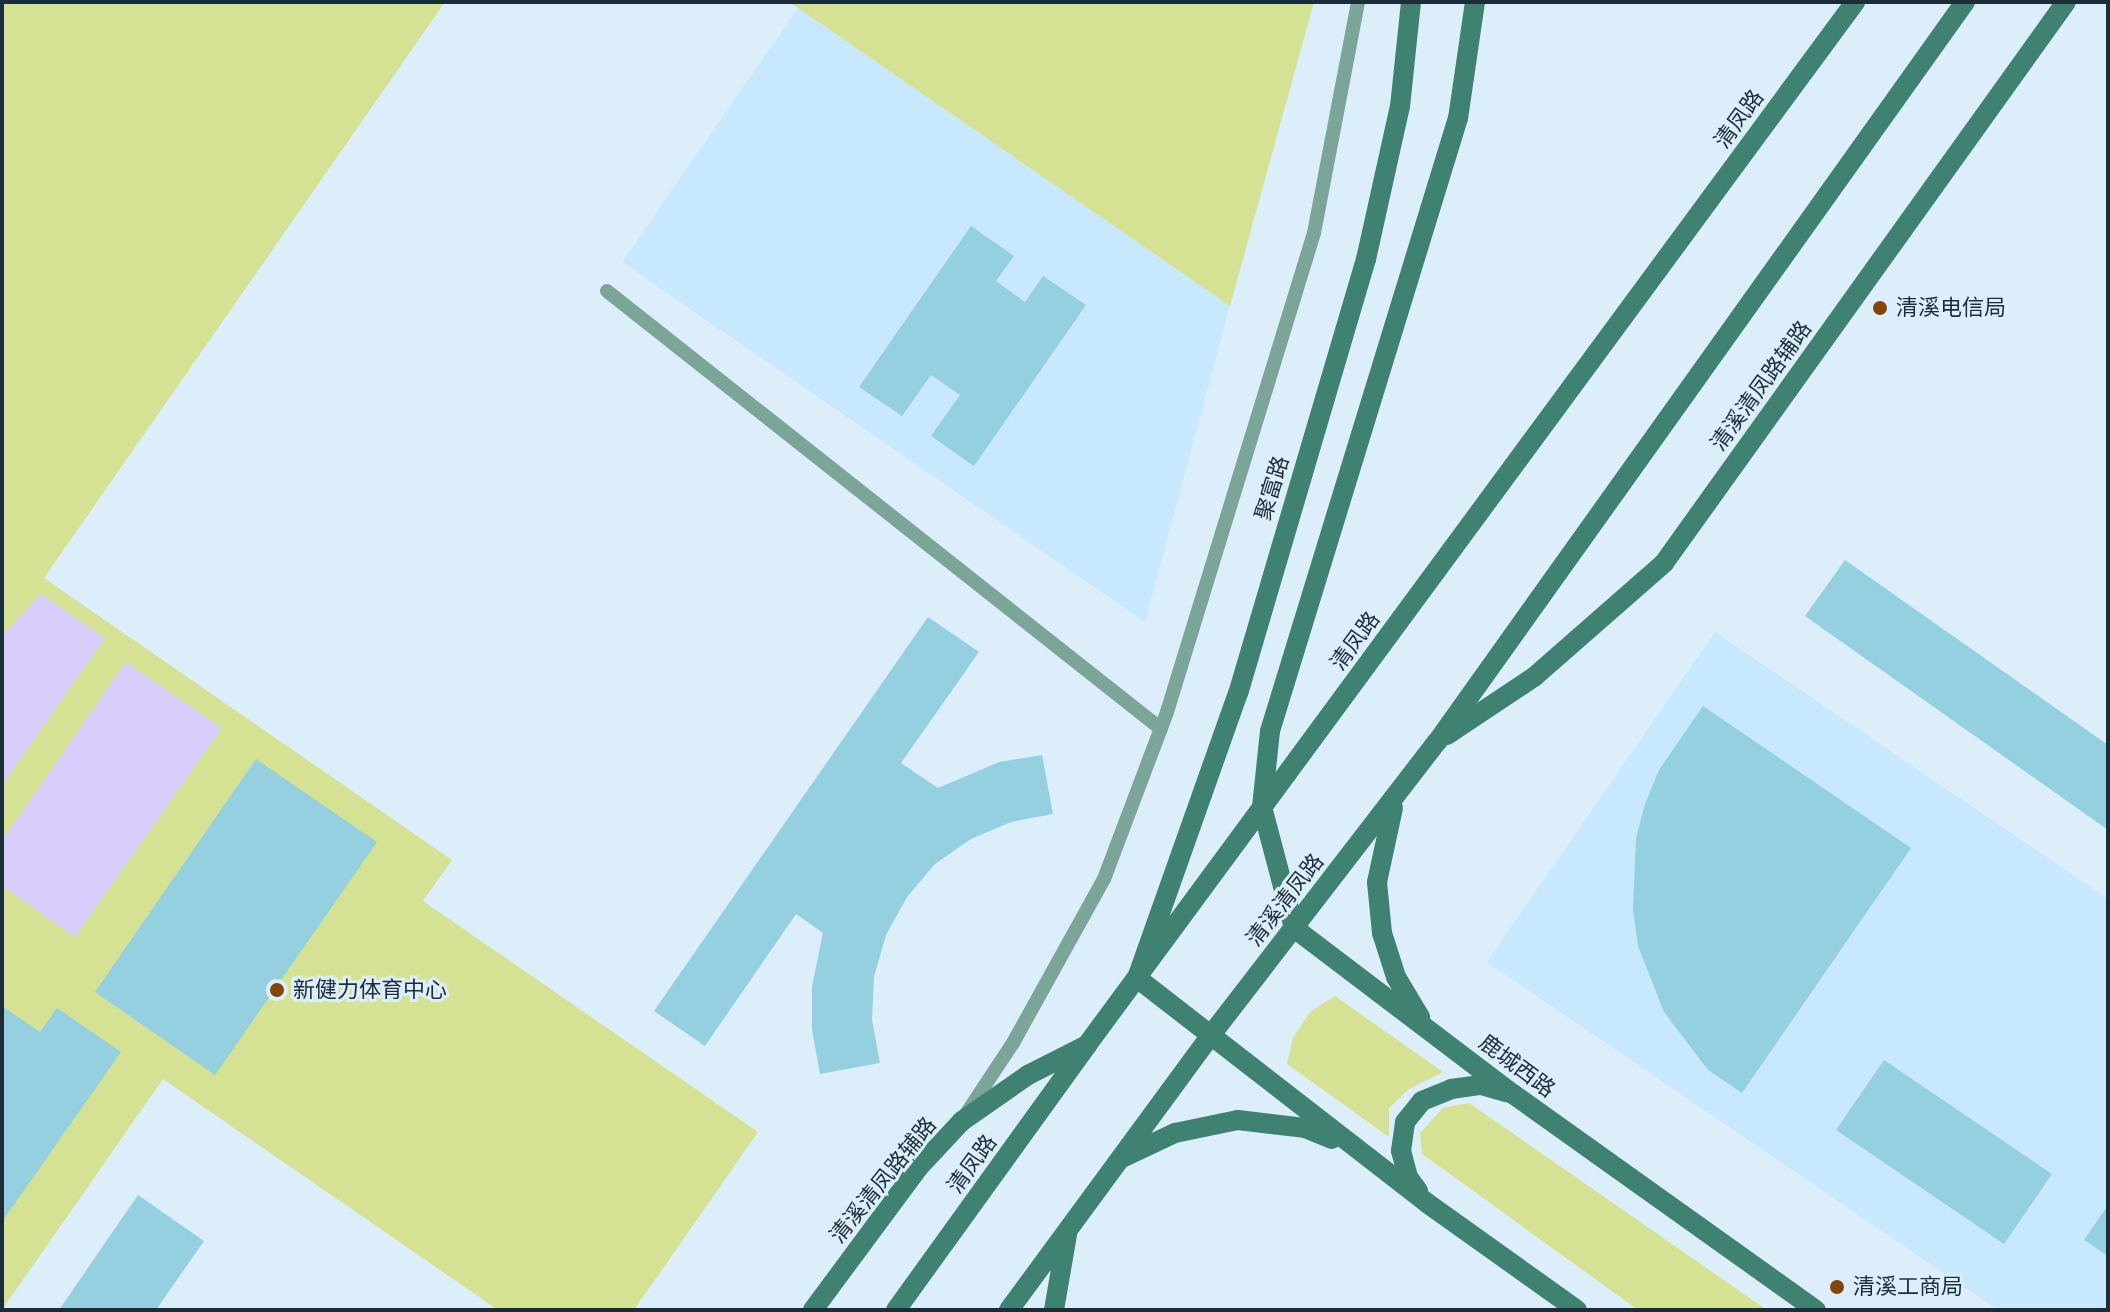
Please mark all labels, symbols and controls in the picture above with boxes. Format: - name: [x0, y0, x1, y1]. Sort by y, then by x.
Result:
- street label: 清凤路: [1709, 85, 1769, 153]
- place label: 清溪电信局: [1896, 295, 2006, 321]
- marker: 清溪电信局: [1871, 299, 1889, 317]
- street label: 清溪清凤路辅路: [1705, 316, 1817, 456]
- street label: 聚富路: [1250, 453, 1294, 523]
- street label: 清凤路: [1325, 607, 1385, 675]
- street label: 清溪清凤路: [1241, 849, 1329, 951]
- place label: 新健力体育中心: [293, 977, 447, 1003]
- marker: 新健力体育中心: [268, 981, 286, 999]
- street label: 鹿城西路: [1474, 1029, 1560, 1103]
- street label: 清溪清凤路辅路: [824, 1112, 942, 1248]
- street label: 清凤路: [942, 1130, 1002, 1198]
- place label: 清溪工商局: [1853, 1274, 1963, 1300]
- marker: 清溪工商局: [1828, 1278, 1846, 1296]

